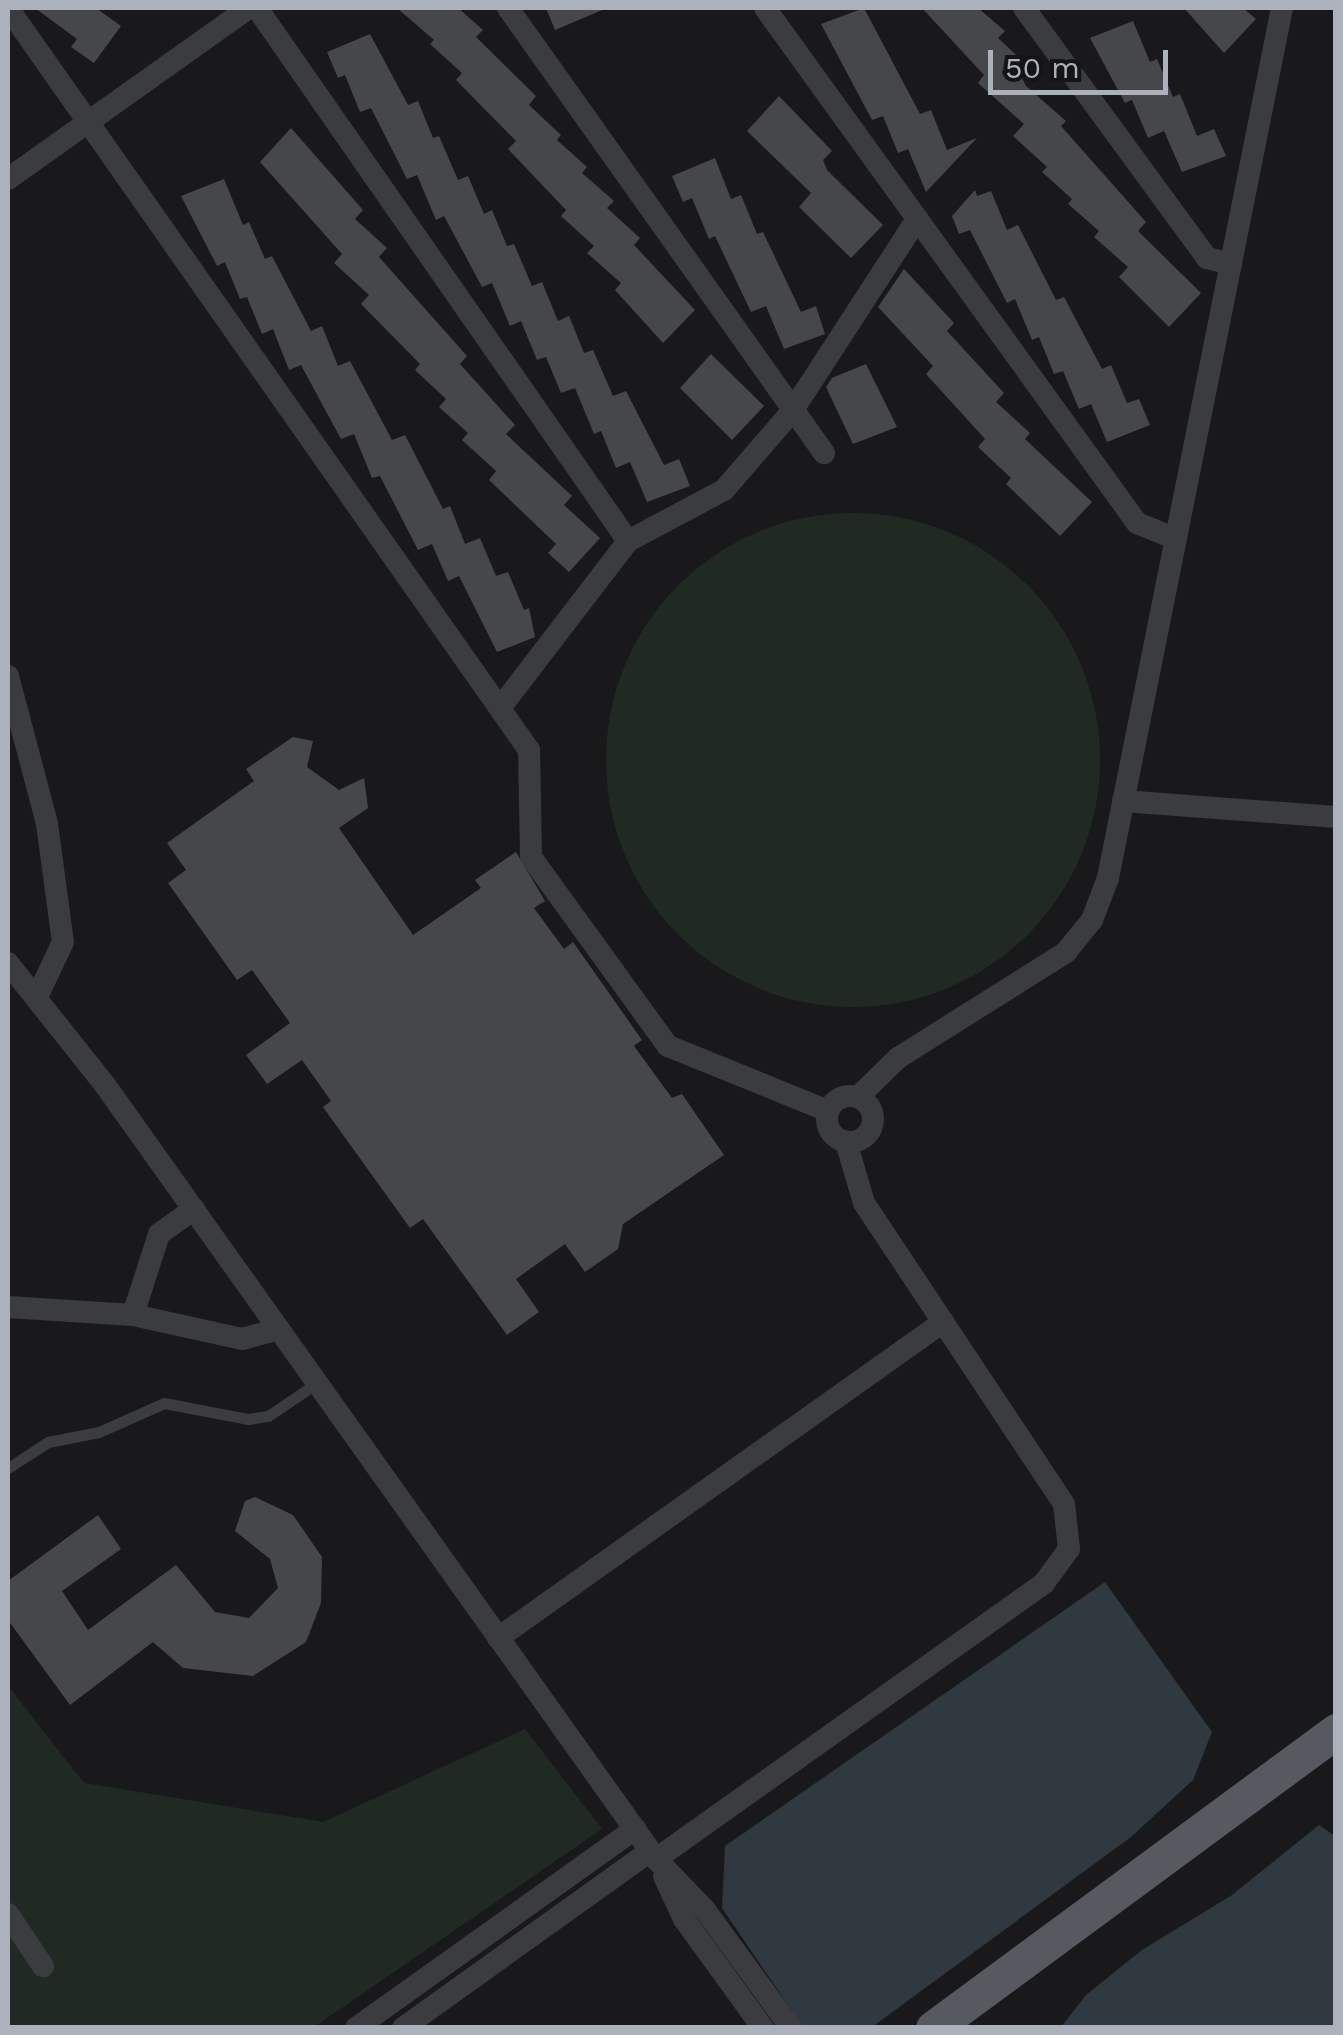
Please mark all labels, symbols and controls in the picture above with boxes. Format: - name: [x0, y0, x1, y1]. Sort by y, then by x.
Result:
- scale bar: [993, 30, 1173, 92]
- text: 50 m: [1005, 50, 1080, 85]

